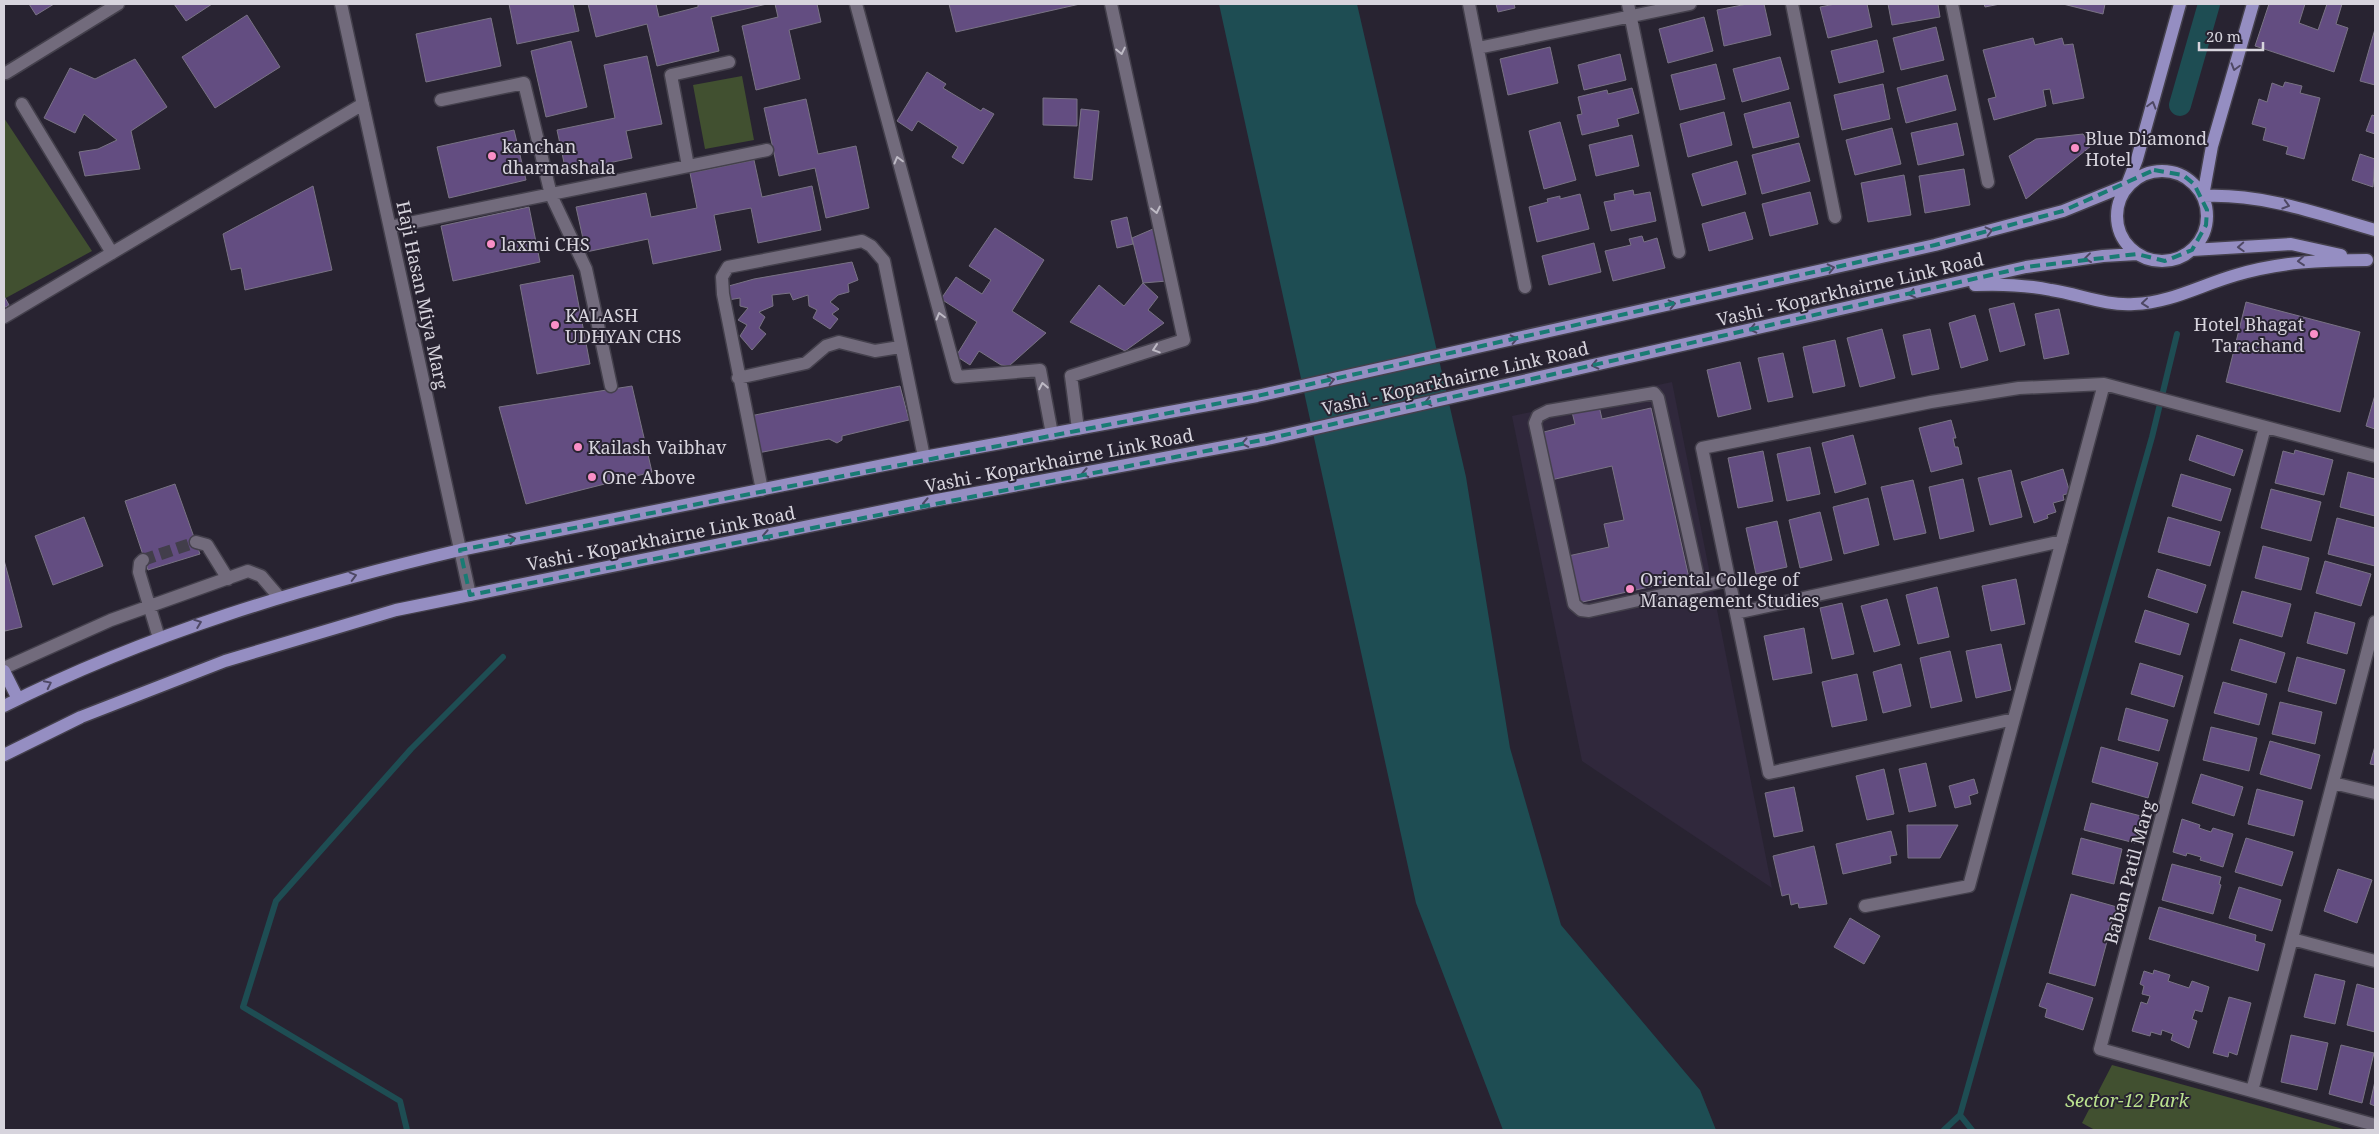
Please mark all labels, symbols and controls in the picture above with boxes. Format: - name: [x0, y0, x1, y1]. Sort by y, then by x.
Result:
- scale bar: [2199, 20, 2263, 52]
- text: 20 m: [2206, 26, 2241, 46]
- one-way arrow: [1115, 47, 1126, 56]
- one-way arrow: [2230, 63, 2240, 71]
- one-way arrow: [2146, 101, 2157, 110]
- place label: Blue Diamond Hotel: [2085, 126, 2207, 171]
- place label: kanchan dharmashala: [502, 134, 616, 179]
- marker: Blue Diamond Hotel: [2069, 142, 2081, 154]
- marker: kanchan dharmashala: [486, 150, 498, 162]
- one-way arrow: [893, 155, 904, 164]
- street label: Haji Hasan Miya Marg: [391, 199, 455, 392]
- one-way arrow: [2281, 199, 2290, 210]
- one-way arrow: [1150, 206, 1161, 215]
- one-way arrow: [1985, 226, 1994, 237]
- place label: laxmi CHS: [501, 232, 590, 256]
- marker: laxmi CHS: [485, 238, 497, 250]
- one-way arrow: [2237, 242, 2245, 253]
- street label: Vashi - Koparkhairne Link Road: [1714, 247, 1986, 331]
- one-way arrow: [2084, 252, 2092, 263]
- one-way arrow: [2297, 256, 2305, 267]
- one-way arrow: [1826, 263, 1835, 274]
- one-way arrow: [1908, 288, 1916, 299]
- one-way arrow: [2140, 297, 2148, 308]
- one-way arrow: [1668, 299, 1677, 309]
- place label: KALASH UDHYAN CHS: [565, 303, 681, 348]
- place label: Hotel Bhagat Tarachand: [2194, 312, 2304, 357]
- one-way arrow: [936, 313, 946, 321]
- marker: KALASH UDHYAN CHS: [549, 319, 561, 331]
- one-way arrow: [1749, 323, 1758, 334]
- marker: Hotel Bhagat Tarachand: [2308, 328, 2320, 340]
- one-way arrow: [1509, 334, 1518, 345]
- street label: Vashi - Koparkhairne Link Road: [1319, 336, 1591, 420]
- one-way arrow: [1152, 343, 1160, 353]
- one-way arrow: [1590, 359, 1599, 370]
- one-way arrow: [1326, 375, 1335, 386]
- one-way arrow: [1038, 382, 1048, 391]
- one-way arrow: [1423, 396, 1432, 407]
- street label: Vashi - Koparkhairne Link Road: [923, 422, 1195, 498]
- place label: Kailash Vaibhav: [588, 435, 727, 459]
- one-way arrow: [1241, 437, 1250, 447]
- marker: Kailash Vaibhav: [572, 441, 584, 453]
- place label: One Above: [602, 465, 695, 489]
- one-way arrow: [1081, 467, 1090, 477]
- marker: One Above: [586, 471, 598, 483]
- one-way arrow: [921, 497, 930, 507]
- street label: Vashi - Koparkhairne Link Road: [525, 500, 797, 576]
- one-way arrow: [762, 529, 771, 540]
- one-way arrow: [507, 535, 516, 545]
- place label: Oriental College of Management Studies: [1640, 567, 1819, 612]
- one-way arrow: [349, 571, 358, 582]
- marker: Oriental College of Management Studies: [1624, 583, 1636, 595]
- one-way arrow: [193, 619, 202, 629]
- one-way arrow: [42, 680, 51, 690]
- street label: Baban Patil Marg: [2098, 797, 2160, 947]
- park label: Sector-12 Park: [2065, 1088, 2189, 1112]

